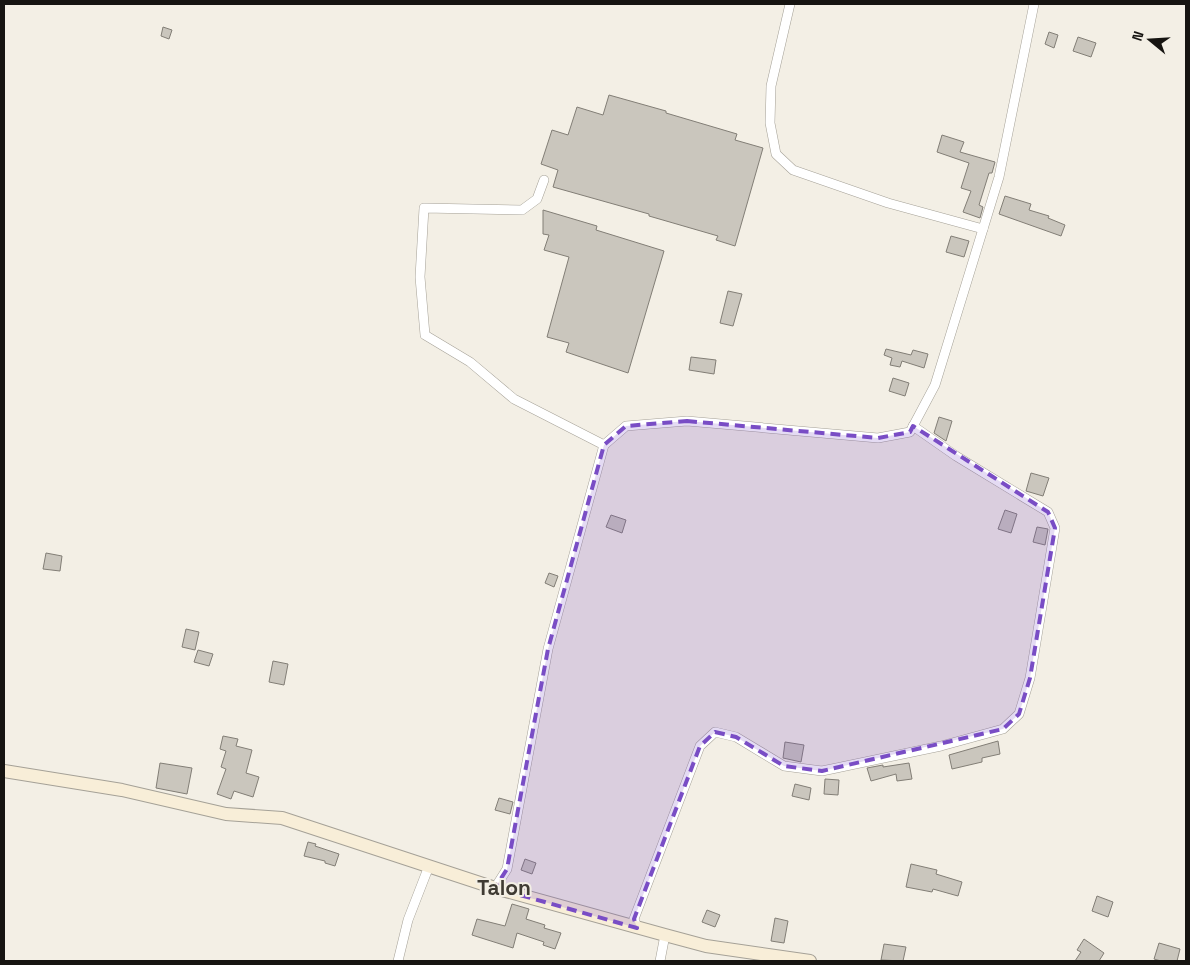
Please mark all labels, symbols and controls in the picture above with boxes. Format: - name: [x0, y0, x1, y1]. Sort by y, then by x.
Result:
- north arrow: [1125, 15, 1175, 65]
- text: N: [1128, 29, 1148, 43]
- district label: Talon: [477, 874, 531, 901]

